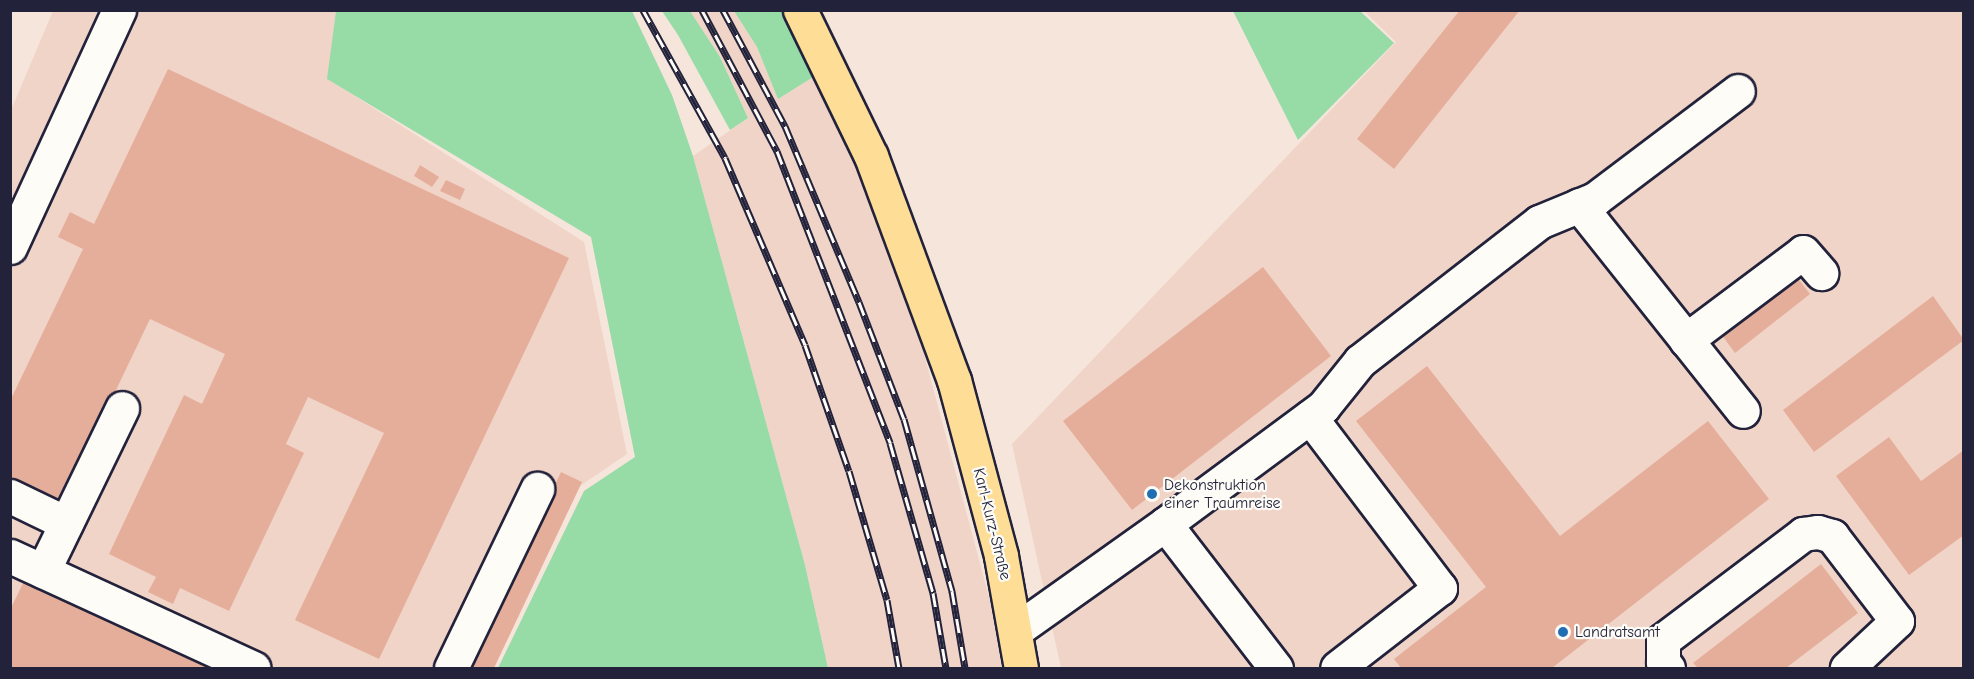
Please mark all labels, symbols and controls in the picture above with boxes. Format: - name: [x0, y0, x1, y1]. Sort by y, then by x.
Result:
- street label: Karl-Kurz-Straße: [969, 466, 1015, 582]
- place label: Dekonstruktion einer Traumreise: [1164, 475, 1281, 513]
- marker: Dekonstruktion einer Traumreise: [1145, 487, 1159, 501]
- place label: Landratsamt: [1575, 622, 1660, 642]
- marker: Landratsamt: [1556, 625, 1570, 639]

